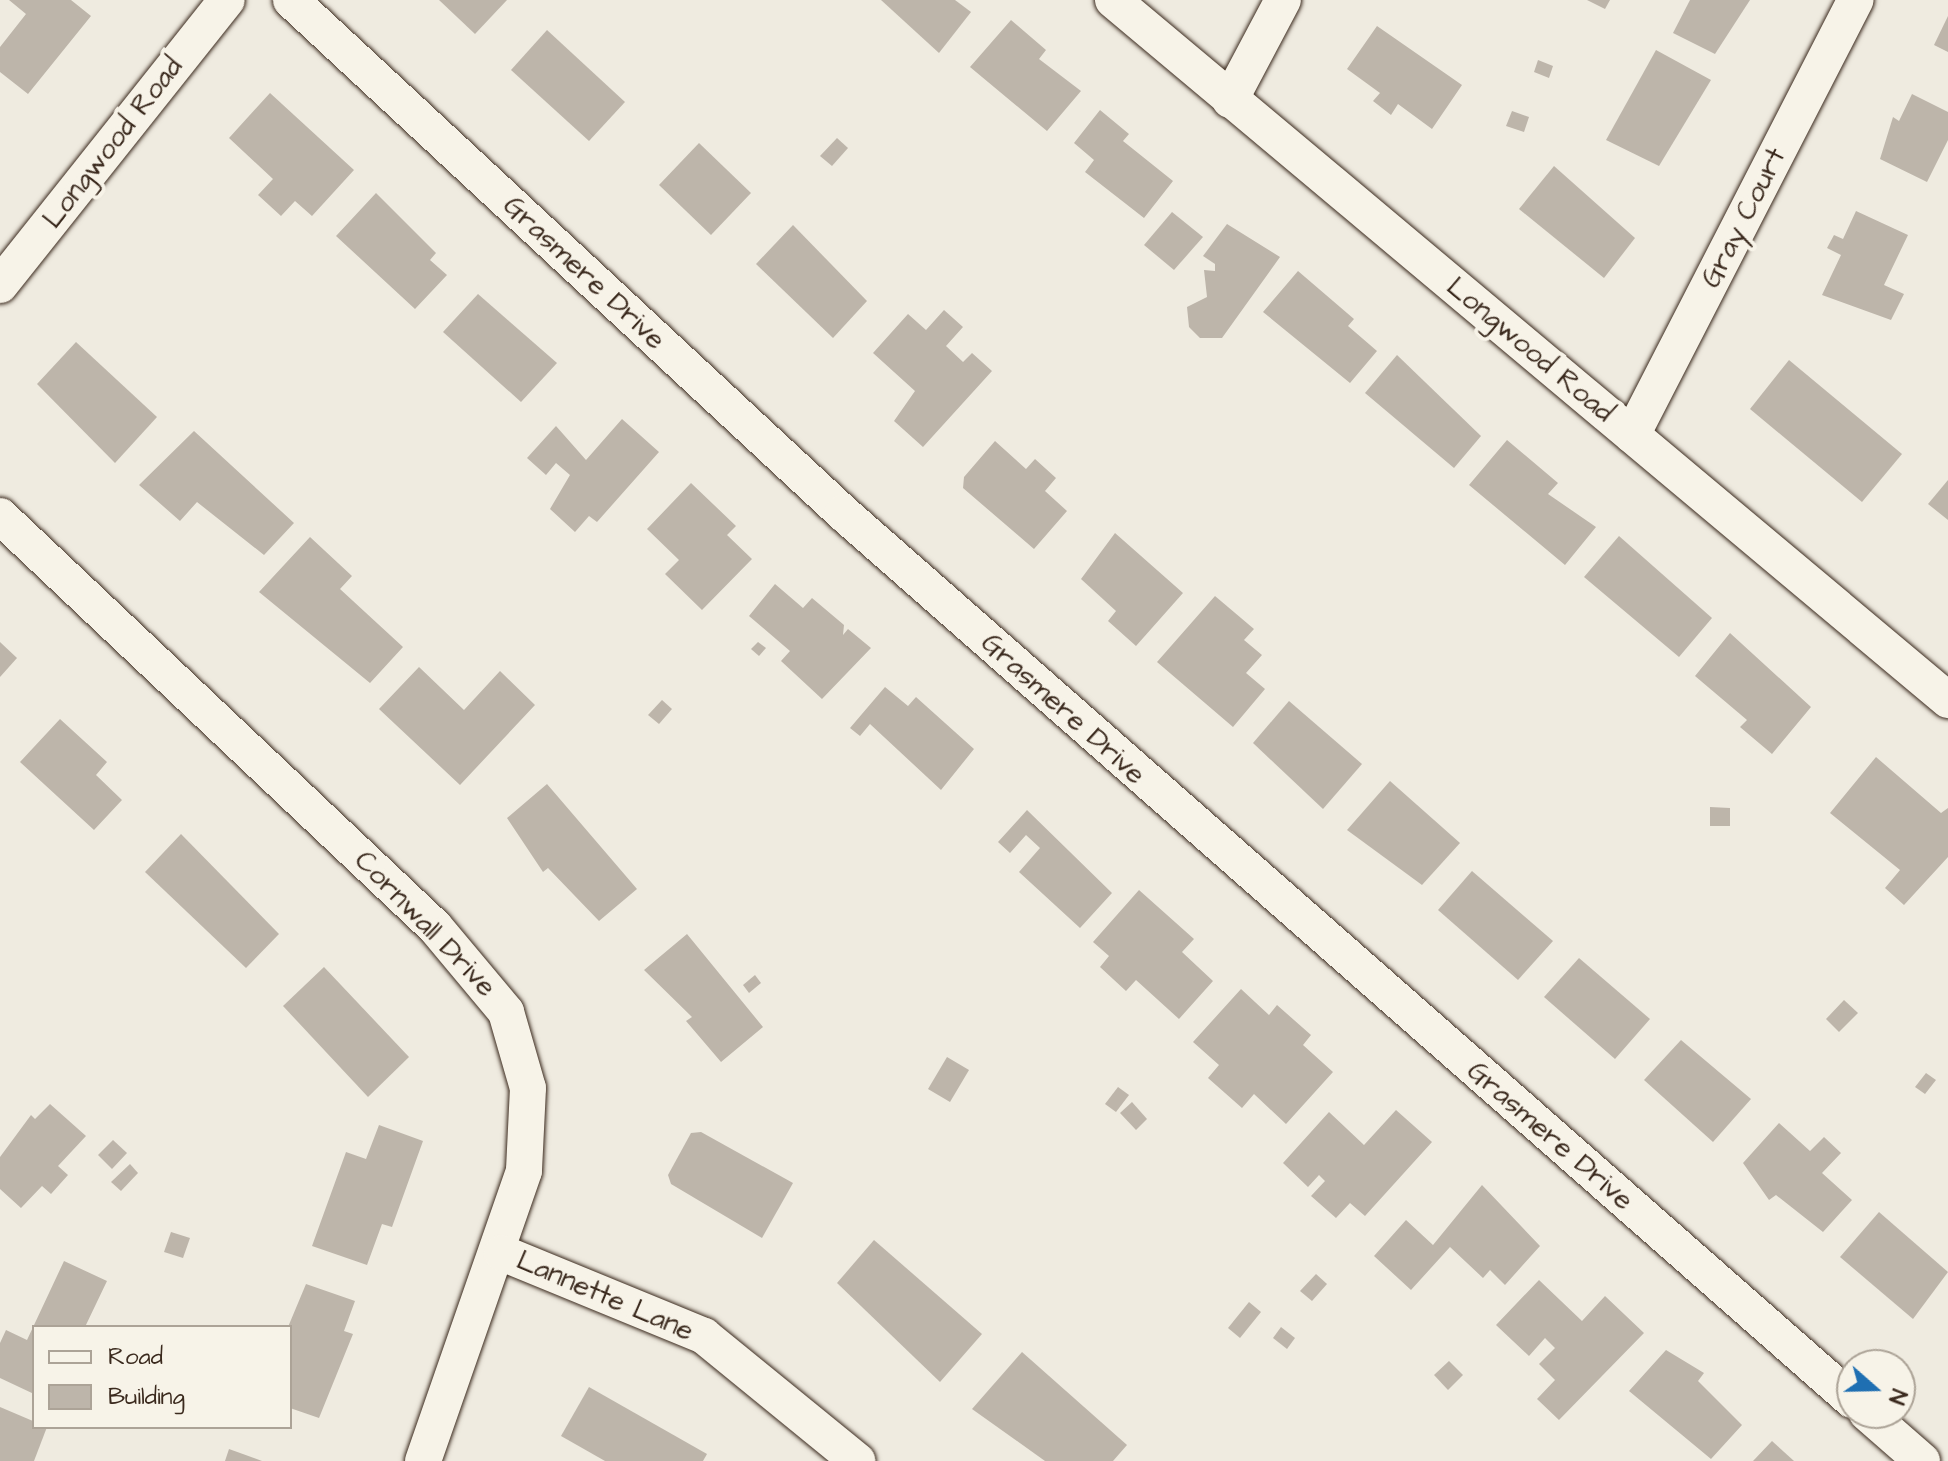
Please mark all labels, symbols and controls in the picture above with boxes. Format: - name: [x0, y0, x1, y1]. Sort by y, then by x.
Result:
- street label: Longwood Road: [36, 51, 190, 235]
- street label: Gray Court: [1694, 143, 1794, 293]
- street label: Grasmere Drive: [496, 189, 672, 357]
- street label: Longwood Road: [1440, 270, 1620, 430]
- street label: Grasmere Drive: [974, 626, 1152, 792]
- street label: Cornwall Drive: [347, 844, 503, 1004]
- street label: Grasmere Drive: [1460, 1055, 1640, 1217]
- street label: Lannette Lane: [512, 1244, 698, 1348]
- legend: [32, 1325, 292, 1429]
- text: Road: [108, 1340, 163, 1374]
- north arrow: [1836, 1349, 1916, 1429]
- text: Building: [108, 1380, 185, 1414]
- text: N: [1880, 1385, 1914, 1408]

